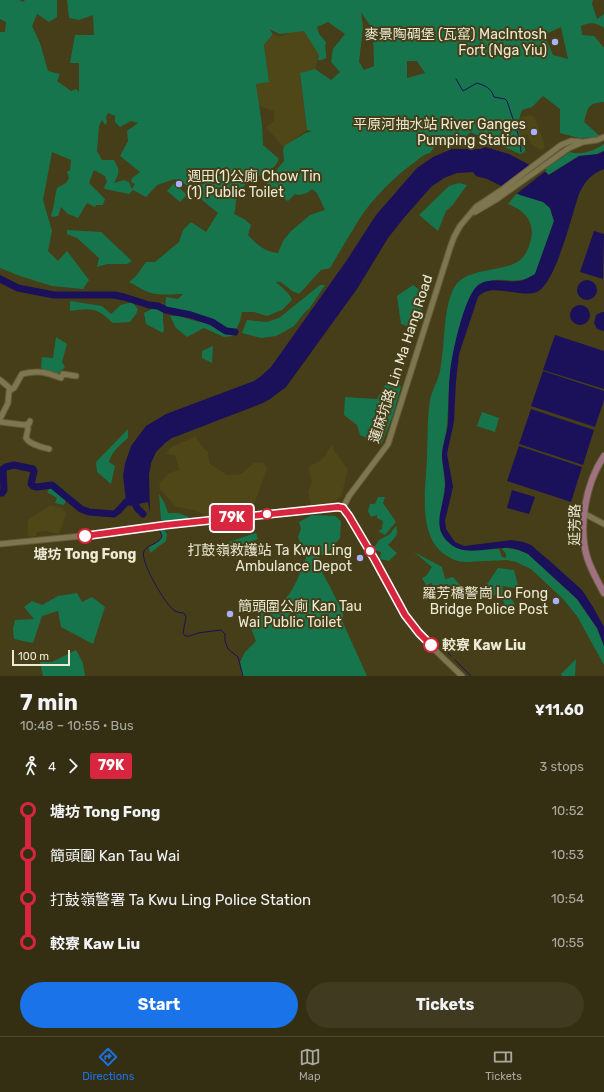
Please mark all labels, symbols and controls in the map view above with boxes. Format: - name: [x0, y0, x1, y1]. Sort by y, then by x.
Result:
- place label: 麥景陶碉堡 (瓦窰) MacIntosh Fort (Nga Yiu): [365, 26, 547, 59]
- marker: 麥景陶碉堡 (瓦窰) MacIntosh Fort (Nga Yiu): [550, 37, 560, 47]
- place label: 平原河抽水站 River Ganges Pumping Station: [353, 116, 526, 149]
- marker: 平原河抽水站 River Ganges Pumping Station: [529, 127, 539, 137]
- place label: 週田(1)公廁 Chow Tin (1) Public Toilet: [187, 168, 321, 201]
- marker: 週田(1)公廁 Chow Tin (1) Public Toilet: [174, 179, 184, 189]
- street label: 蓮麻坑路 Lin Ma Hang Road: [366, 273, 436, 445]
- street label: 延芳路: [566, 504, 584, 546]
- line badge: 79K: [209, 505, 255, 531]
- unlabelled marker: [261, 508, 273, 520]
- text: 79K: [219, 509, 245, 526]
- marker: 塘坊 Tong Fong: [77, 528, 93, 544]
- place label: 打鼓嶺救護站 Ta Kwu Ling Ambulance Depot: [188, 542, 353, 575]
- unlabelled marker: [364, 545, 376, 557]
- place label: 塘坊 Tong Fong: [34, 546, 137, 563]
- marker: 打鼓嶺救護站 Ta Kwu Ling Ambulance Depot: [355, 553, 365, 563]
- place label: 羅芳橋警崗 Lo Fong Bridge Police Post: [422, 585, 549, 618]
- marker: 羅芳橋警崗 Lo Fong Bridge Police Post: [551, 596, 561, 606]
- place label: 簡頭圍公廁 Kan Tau Wai Public Toilet: [238, 598, 362, 631]
- marker: 簡頭圍公廁 Kan Tau Wai Public Toilet: [225, 609, 235, 619]
- marker: 較寮 Kaw Liu: [423, 637, 439, 653]
- place label: 較寮 Kaw Liu: [442, 637, 526, 654]
- scale bar: [12, 648, 70, 667]
- text: 100 m: [18, 650, 49, 663]
- text: 7 min: [20, 689, 78, 716]
- text: ¥11.60: [535, 701, 584, 719]
- text: 10:48 – 10:55 · Bus: [20, 718, 134, 733]
- icon: walk: [20, 755, 42, 777]
- icon: forward: [62, 755, 84, 777]
- text: 79K: [98, 757, 124, 774]
- text: 4: [48, 759, 56, 774]
- text: 3 stops: [539, 759, 584, 774]
- text: 塘坊 Tong Fong: [50, 803, 160, 821]
- text: 10:52: [551, 803, 584, 818]
- text: 簡頭圍 Kan Tau Wai: [50, 847, 180, 865]
- text: 10:53: [551, 847, 584, 862]
- text: 打鼓嶺警署 Ta Kwu Ling Police Station: [50, 891, 311, 909]
- text: 10:54: [551, 891, 584, 906]
- text: 較寮 Kaw Liu: [50, 935, 140, 953]
- text: 10:55: [551, 935, 584, 950]
- button: Start: [20, 982, 298, 1028]
- button: Tickets: [306, 982, 584, 1028]
- tab: Directions: [82, 1046, 134, 1083]
- tab: Map: [299, 1046, 321, 1083]
- tab: Tickets: [485, 1046, 522, 1083]

